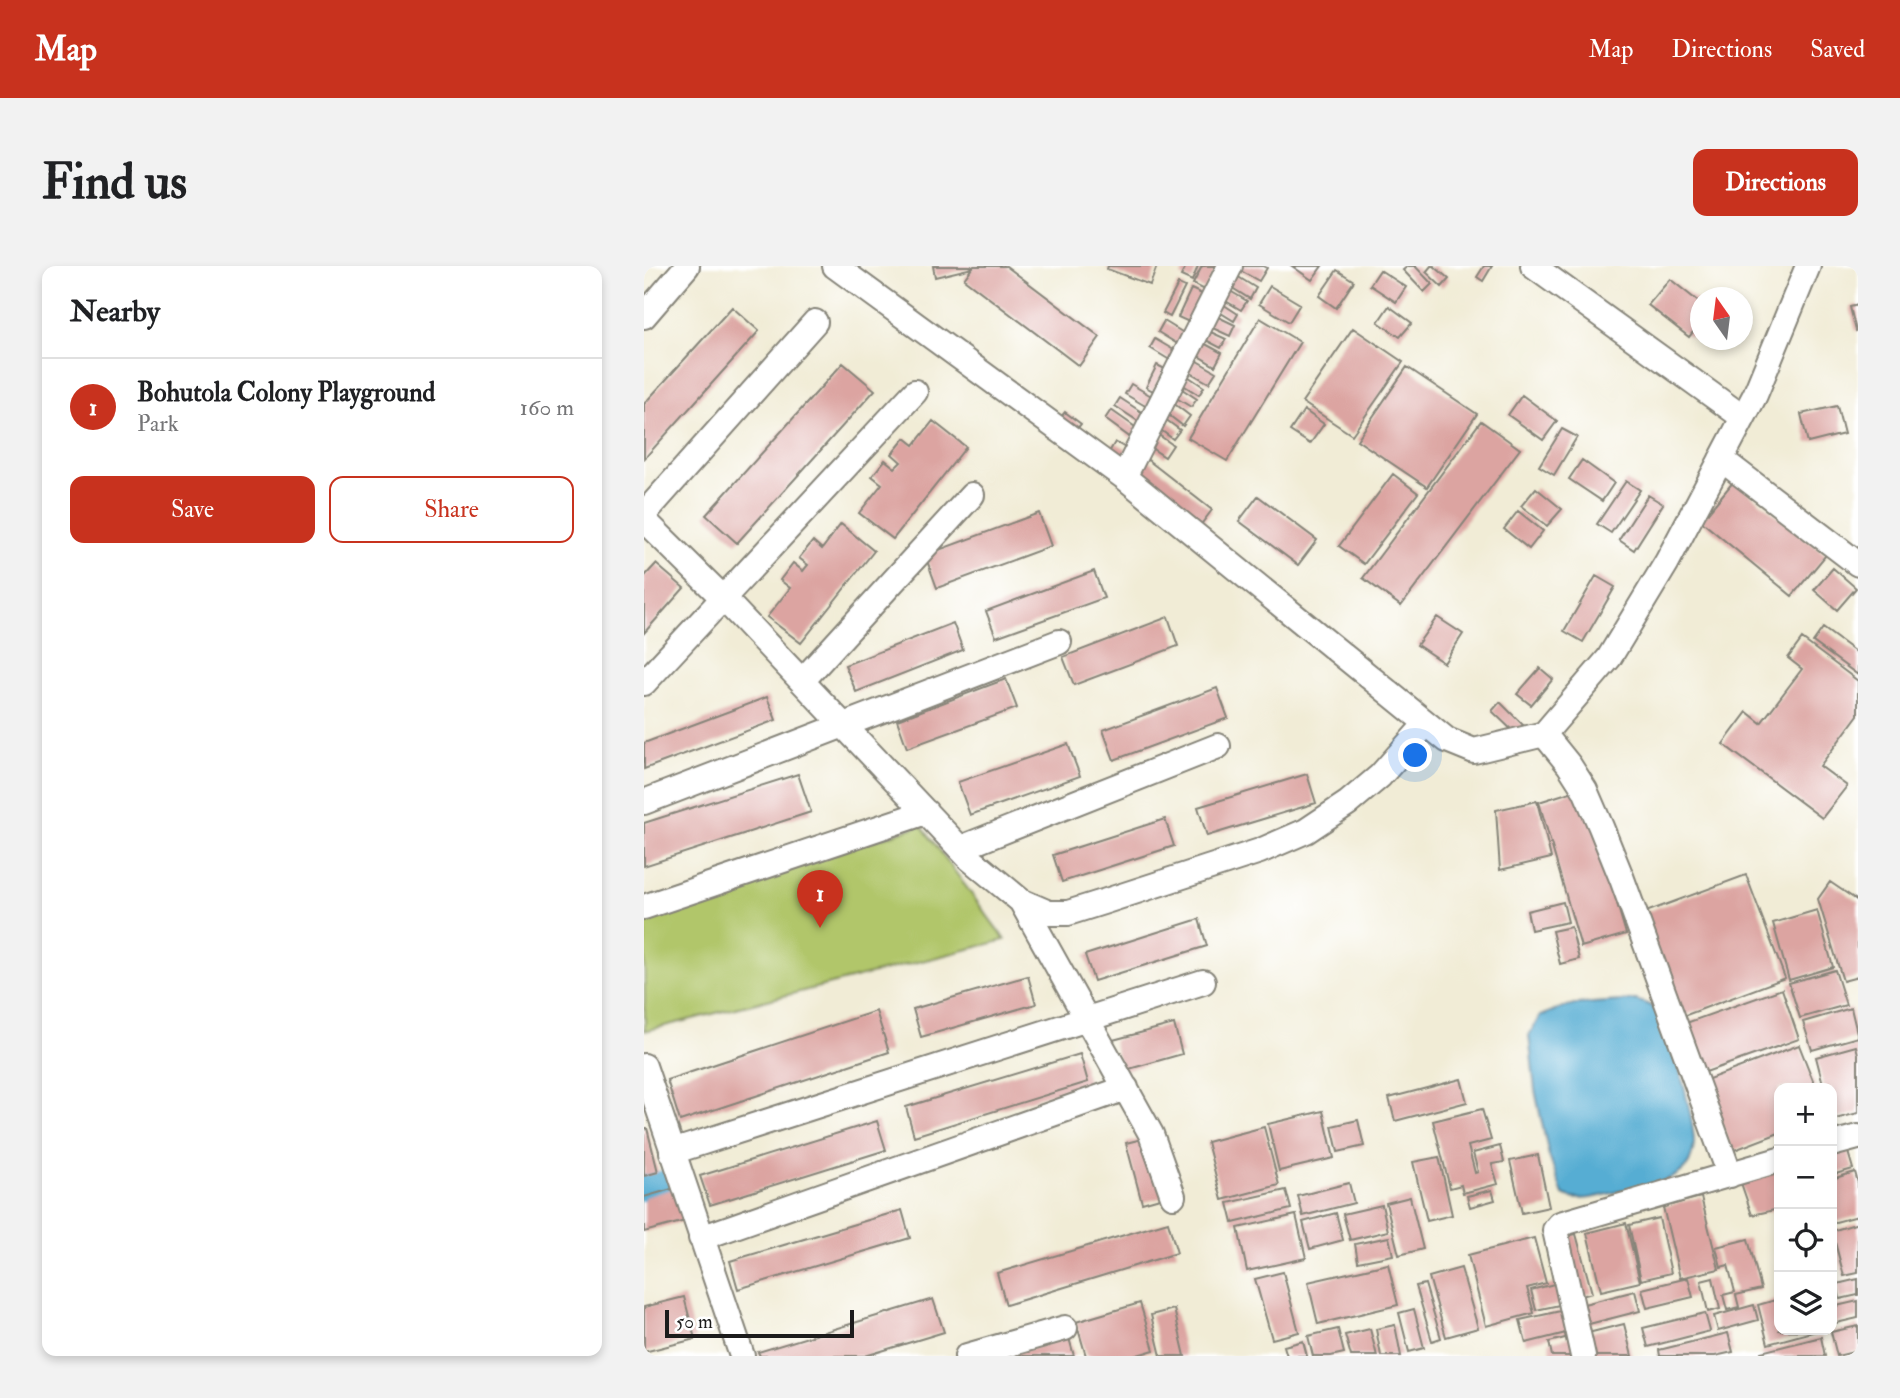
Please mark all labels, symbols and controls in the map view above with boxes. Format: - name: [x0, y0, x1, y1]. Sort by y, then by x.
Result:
- text: Map: [35, 29, 97, 70]
- text: Map: [1588, 34, 1633, 65]
- text: Directions: [1671, 34, 1772, 65]
- text: Saved: [1810, 34, 1865, 65]
- button: Directions: [1693, 149, 1858, 216]
- text: Find us: [42, 152, 187, 213]
- north arrow: [1690, 287, 1753, 350]
- text: Nearby: [70, 293, 160, 330]
- text: Bohutola Colony Playground: [137, 377, 435, 409]
- text: 1: [89, 393, 97, 422]
- text: 160 m: [520, 393, 574, 422]
- text: Park: [137, 409, 179, 438]
- button: Save: [70, 476, 315, 543]
- button: Share: [329, 476, 574, 543]
- your location: [1398, 738, 1432, 772]
- pin: 1: [797, 870, 843, 928]
- map controls: [1774, 1083, 1837, 1335]
- button: +: [1774, 1083, 1837, 1146]
- button: −: [1774, 1146, 1837, 1209]
- button: locate: [1774, 1209, 1837, 1272]
- button: layers: [1774, 1272, 1837, 1335]
- scale bar: [665, 1307, 854, 1339]
- text: 50 m: [676, 1310, 713, 1334]

